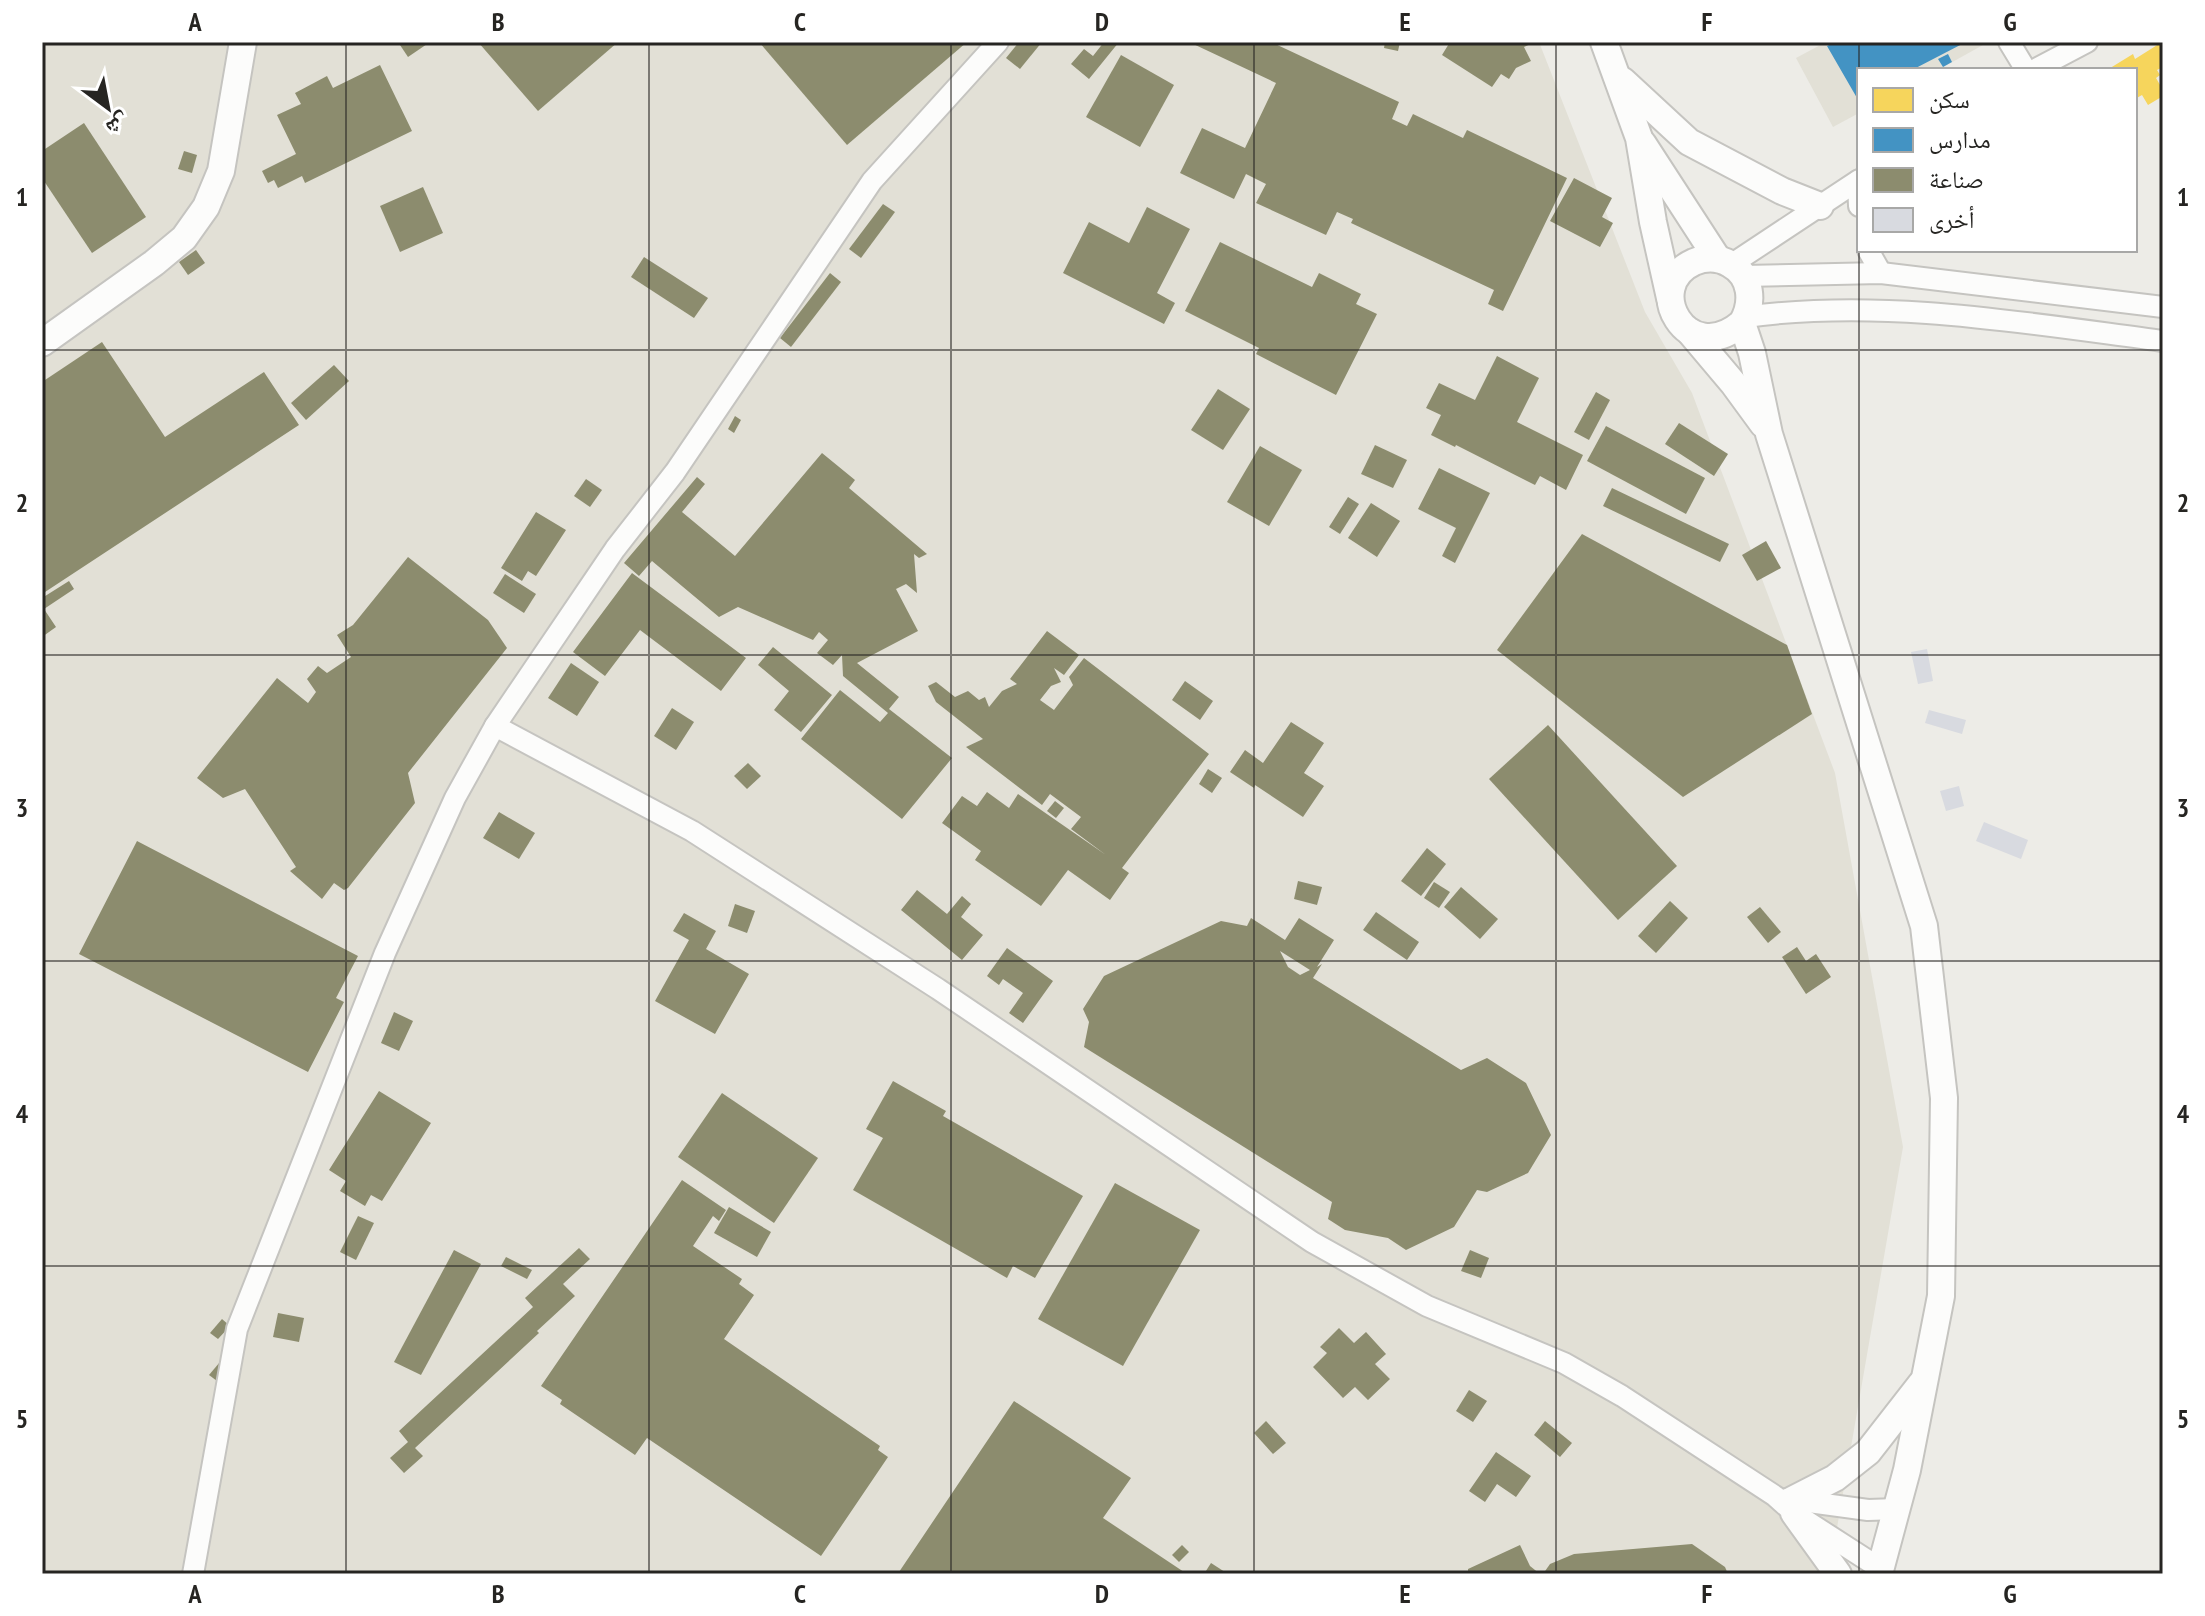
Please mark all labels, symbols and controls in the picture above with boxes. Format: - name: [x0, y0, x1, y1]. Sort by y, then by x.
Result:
- text: A: [187, 5, 202, 38]
- text: B: [492, 5, 505, 38]
- text: C: [794, 5, 806, 38]
- text: D: [1095, 5, 1109, 38]
- text: E: [1399, 5, 1411, 38]
- text: F: [1702, 5, 1713, 38]
- text: G: [2003, 5, 2017, 38]
- north arrow: [68, 68, 148, 148]
- legend: [1857, 68, 2137, 252]
- text: سكن: [1929, 84, 1970, 115]
- text: ش: [101, 107, 136, 143]
- text: مدارس: [1929, 124, 1991, 155]
- text: صناعة: [1929, 164, 1984, 195]
- text: 1: [16, 180, 28, 213]
- text: 1: [2177, 180, 2189, 213]
- text: أخرى: [1929, 204, 1975, 235]
- text: 2: [16, 486, 28, 519]
- text: 2: [2177, 486, 2189, 519]
- text: 3: [16, 791, 28, 824]
- text: 3: [2177, 791, 2189, 824]
- text: 4: [16, 1097, 29, 1130]
- text: 4: [2177, 1097, 2190, 1130]
- text: 5: [16, 1402, 28, 1435]
- text: 5: [2177, 1402, 2189, 1435]
- text: A: [187, 1577, 202, 1610]
- text: B: [492, 1577, 505, 1610]
- text: C: [794, 1577, 806, 1610]
- text: D: [1095, 1577, 1109, 1610]
- text: E: [1399, 1577, 1411, 1610]
- text: F: [1702, 1577, 1713, 1610]
- text: G: [2003, 1577, 2017, 1610]

